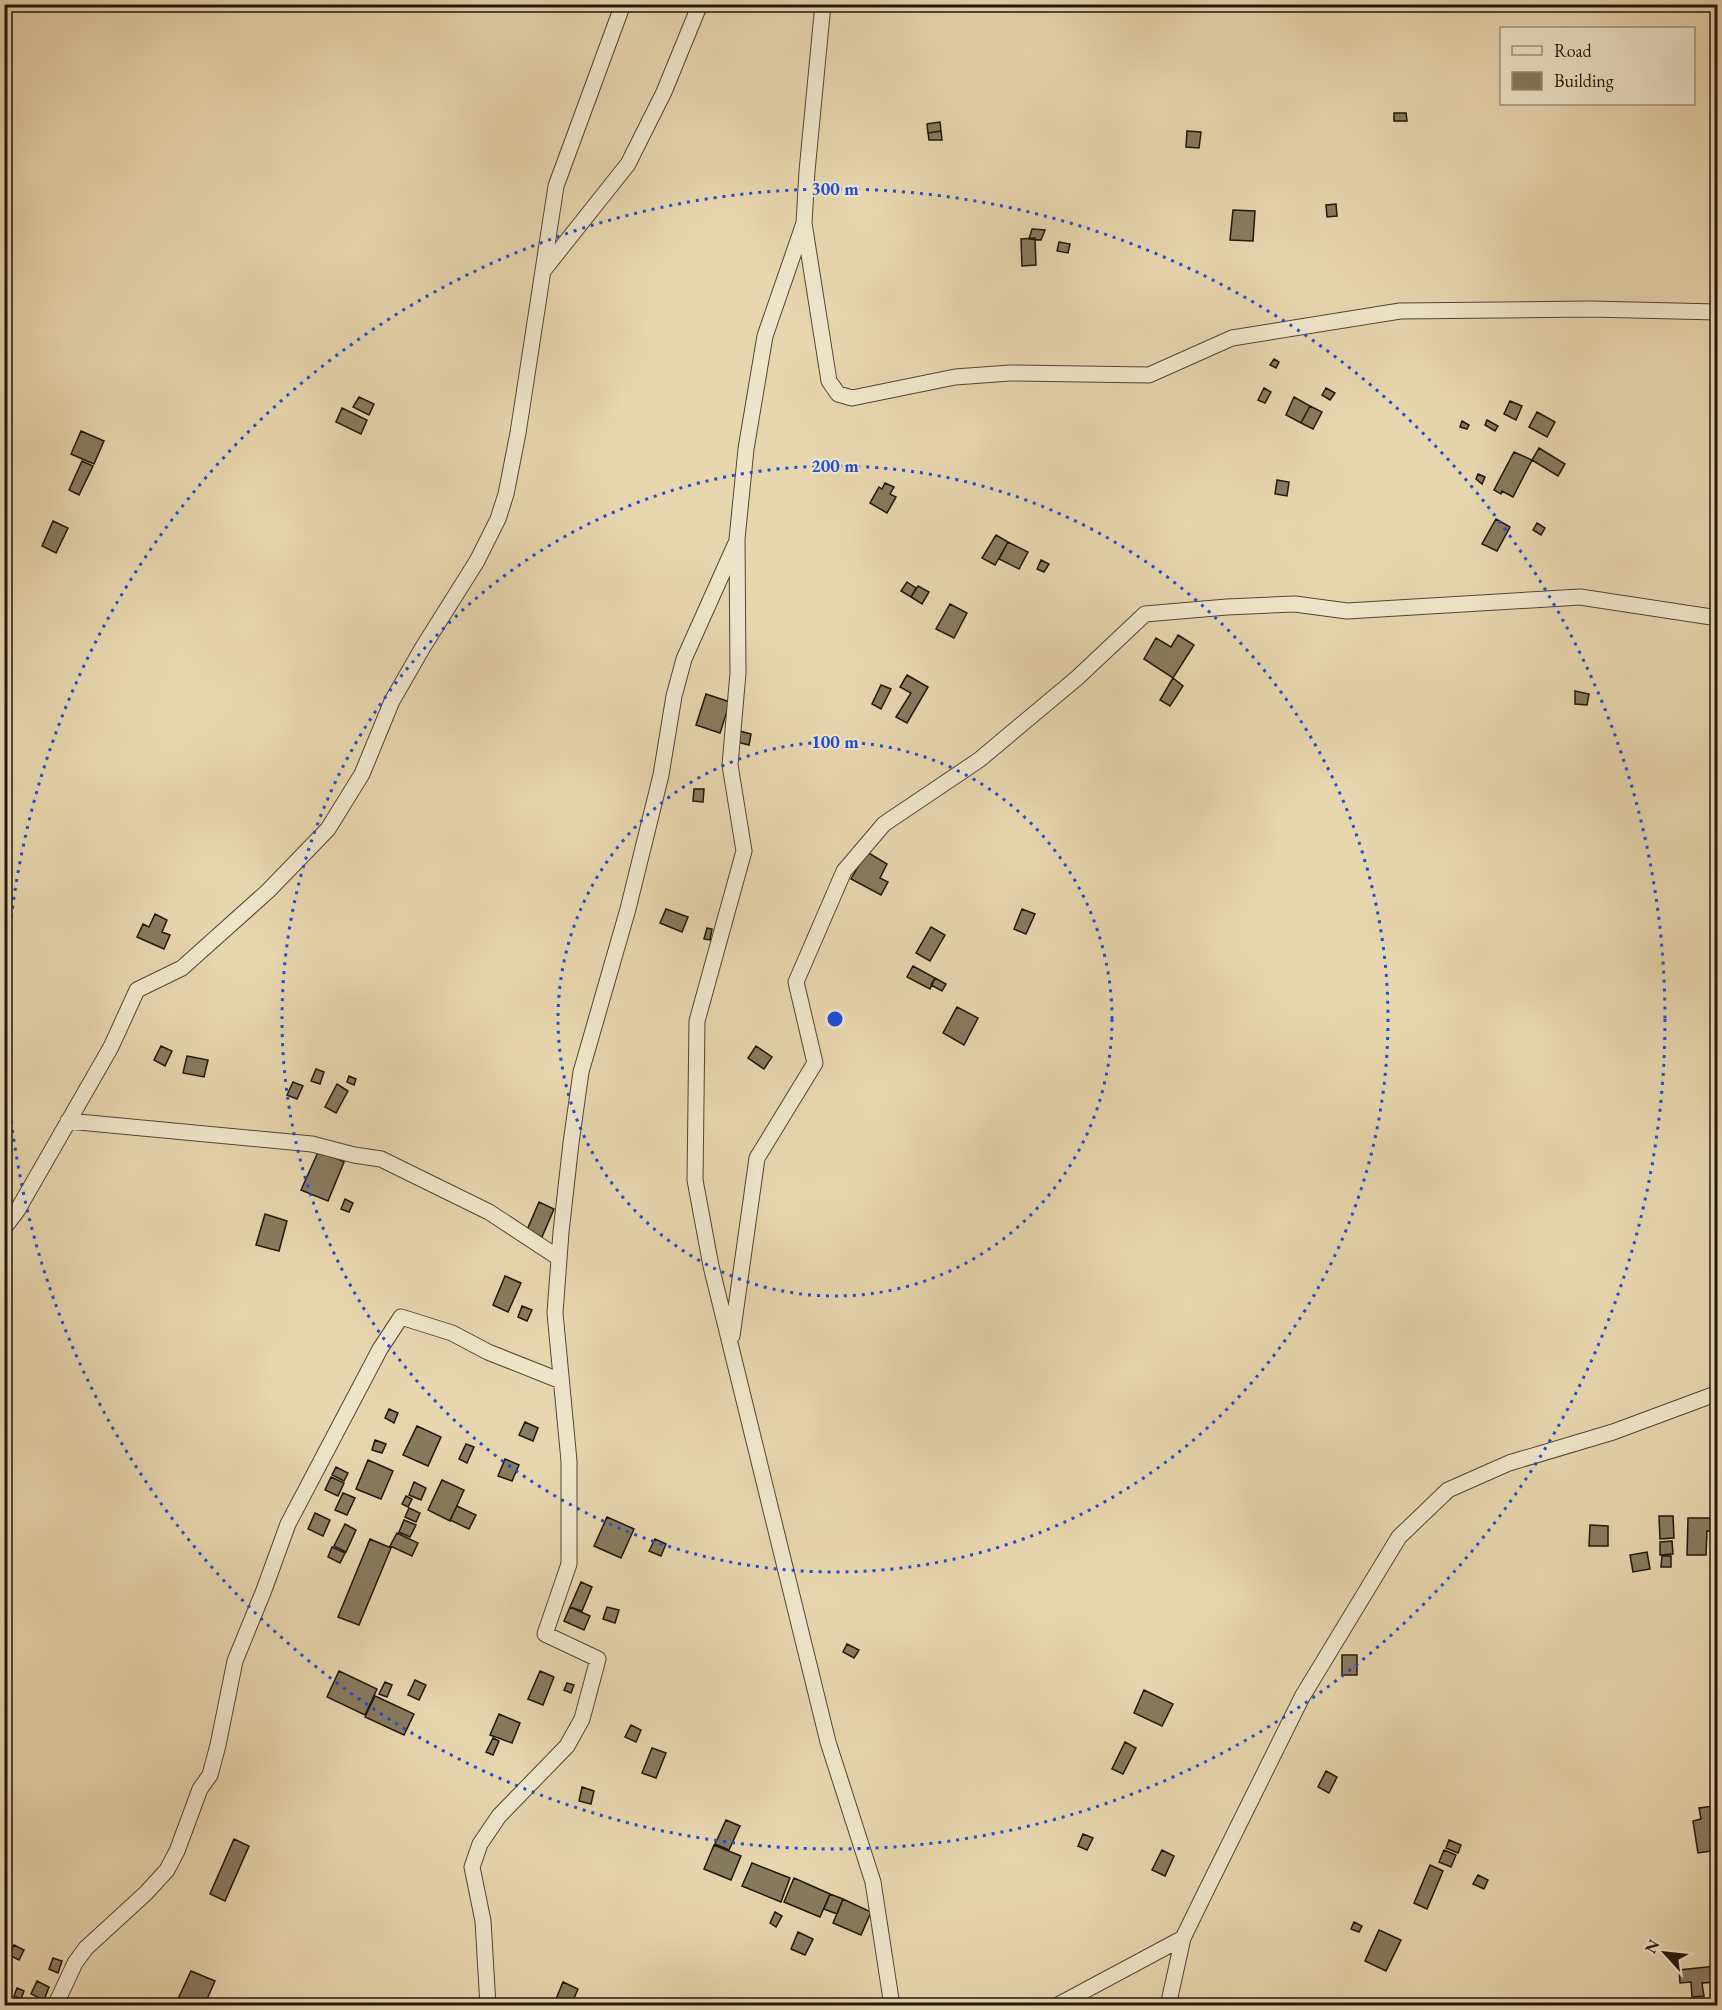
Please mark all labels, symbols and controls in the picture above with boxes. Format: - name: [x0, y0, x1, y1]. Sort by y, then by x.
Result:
- legend: [1500, 27, 1695, 105]
- text: Road: [1554, 39, 1593, 62]
- text: Building: [1554, 69, 1614, 92]
- text: 300 m: [811, 177, 859, 200]
- text: 200 m: [811, 454, 859, 477]
- text: 100 m: [811, 730, 859, 753]
- centre of rings: [825, 1009, 845, 1029]
- north arrow: [1635, 1923, 1695, 1983]
- text: N: [1640, 1936, 1664, 1957]

